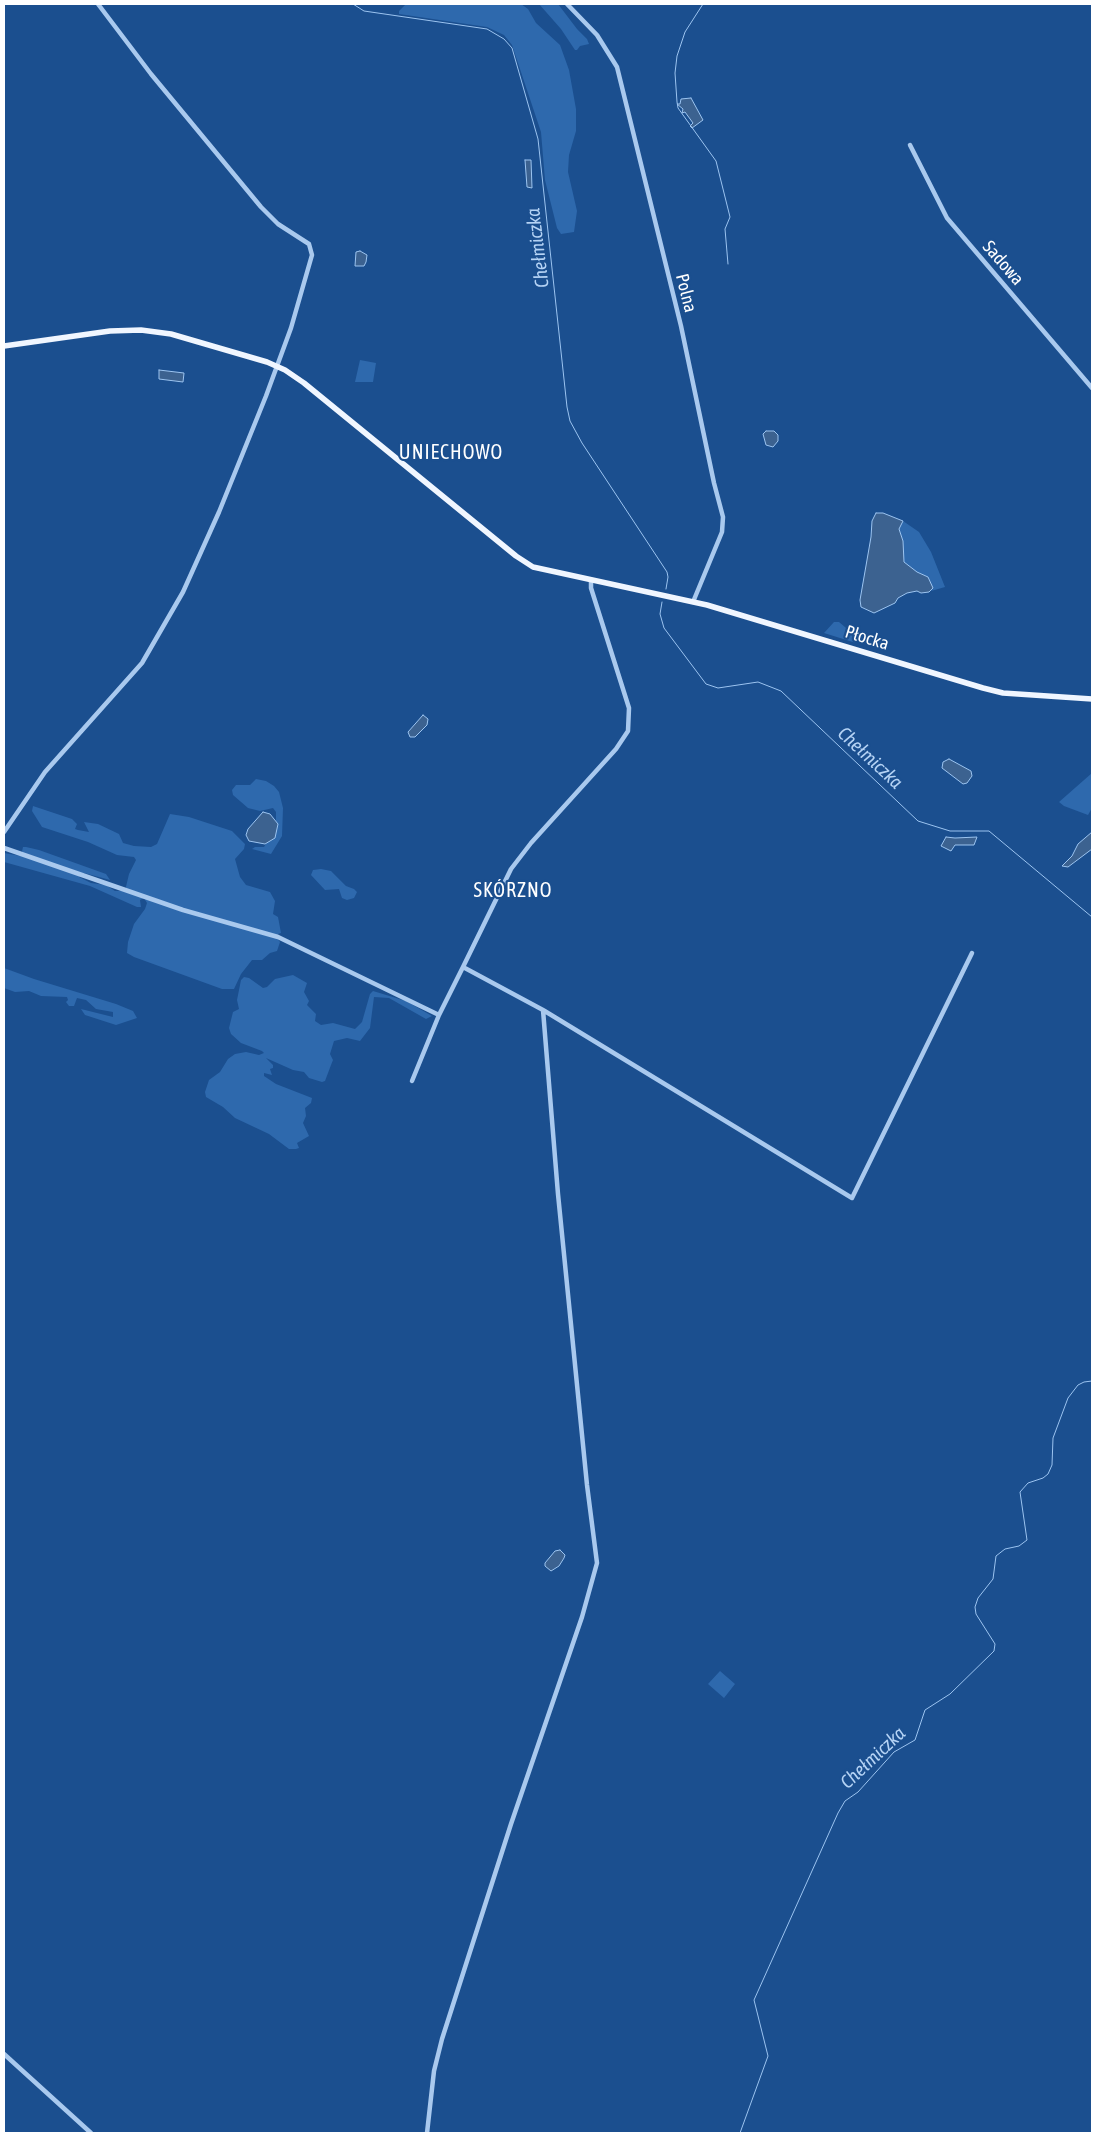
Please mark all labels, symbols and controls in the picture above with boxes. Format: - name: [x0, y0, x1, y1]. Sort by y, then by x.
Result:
- water label: Chełmiczka: [522, 207, 554, 289]
- street label: Sadowa: [978, 236, 1028, 290]
- street label: Polna: [671, 271, 701, 315]
- district label: UNIECHOWO: [398, 441, 504, 465]
- street label: Płocka: [842, 621, 892, 655]
- water label: Chełmiczka: [833, 722, 907, 794]
- district label: SKÓRZNO: [473, 879, 553, 903]
- water label: Chełmiczka: [836, 1722, 910, 1794]

